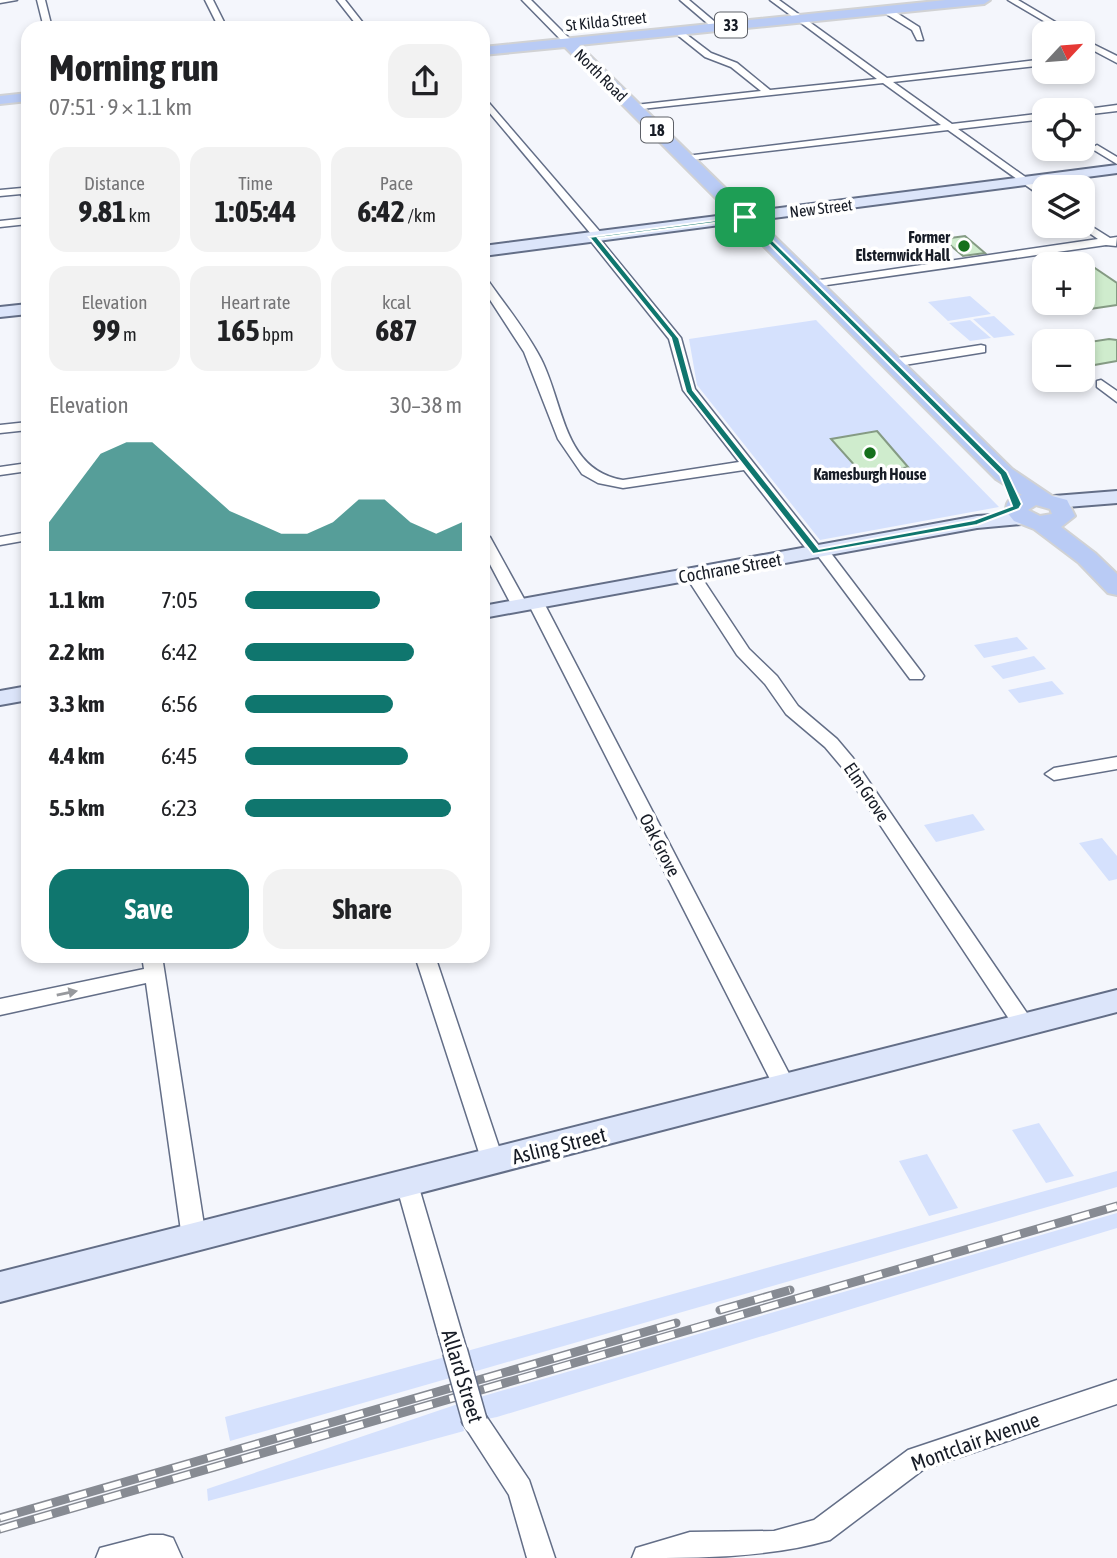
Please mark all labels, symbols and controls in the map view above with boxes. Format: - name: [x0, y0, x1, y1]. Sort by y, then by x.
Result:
- street label: St Kilda Street: [565, 8, 648, 34]
- road number: 33: [715, 13, 747, 38]
- north arrow: [1032, 21, 1096, 84]
- map controls: [1032, 21, 1095, 392]
- button: share: [388, 44, 462, 118]
- street label: North Road: [571, 45, 631, 105]
- text: Morning run: [49, 46, 219, 89]
- text: 07:51 · 9 × 1.1 km: [49, 94, 192, 120]
- button: locate: [1032, 98, 1095, 161]
- road number: 18: [641, 118, 673, 142]
- text: Distance: [84, 172, 145, 194]
- text: Time: [238, 172, 273, 194]
- text: Pace: [380, 172, 413, 194]
- button: layers: [1032, 175, 1095, 238]
- pin: [715, 187, 775, 247]
- text: 9.81: [78, 194, 126, 228]
- text: 1:05:44: [215, 194, 296, 228]
- text: 6:42: [357, 194, 405, 228]
- street label: New Street: [788, 195, 854, 221]
- icon: arrive: [726, 198, 764, 236]
- text: km: [126, 204, 151, 226]
- text: /km: [405, 204, 436, 226]
- place label: Former Elsternwick Hall: [856, 228, 951, 264]
- marker: Former Elsternwick Hall: [956, 238, 972, 254]
- button: +: [1032, 252, 1095, 315]
- text: Elevation: [82, 291, 147, 313]
- text: Heart rate: [221, 291, 290, 313]
- text: kcal: [382, 291, 411, 313]
- text: 99: [92, 313, 120, 347]
- text: 165: [217, 313, 260, 347]
- text: 687: [375, 313, 418, 347]
- text: m: [120, 323, 137, 345]
- text: bpm: [260, 323, 294, 345]
- button: −: [1032, 329, 1095, 392]
- text: Elevation: [49, 392, 129, 418]
- text: 30–38 m: [390, 392, 462, 418]
- marker: Kamesburgh House: [862, 445, 878, 461]
- place label: Kamesburgh House: [813, 465, 927, 483]
- street label: Cochrane Street: [677, 549, 783, 587]
- text: 1.1 km: [49, 587, 105, 613]
- text: 7:05: [161, 587, 198, 613]
- text: 2.2 km: [49, 639, 105, 665]
- text: 6:42: [161, 639, 198, 665]
- text: 3.3 km: [49, 691, 105, 717]
- text: 6:56: [161, 691, 198, 717]
- text: 4.4 km: [49, 743, 105, 769]
- text: 6:45: [161, 743, 198, 769]
- street label: Elm Grove: [840, 759, 894, 825]
- text: 5.5 km: [49, 795, 105, 821]
- text: 6:23: [161, 795, 198, 821]
- street label: Oak Grove: [635, 810, 685, 880]
- button: Save: [49, 869, 249, 949]
- button: Share: [263, 869, 462, 949]
- one-way arrow: [56, 987, 78, 998]
- street label: Asling Street: [509, 1122, 609, 1168]
- street label: Allard Street: [437, 1326, 489, 1426]
- street label: Montclair Avenue: [907, 1407, 1043, 1475]

